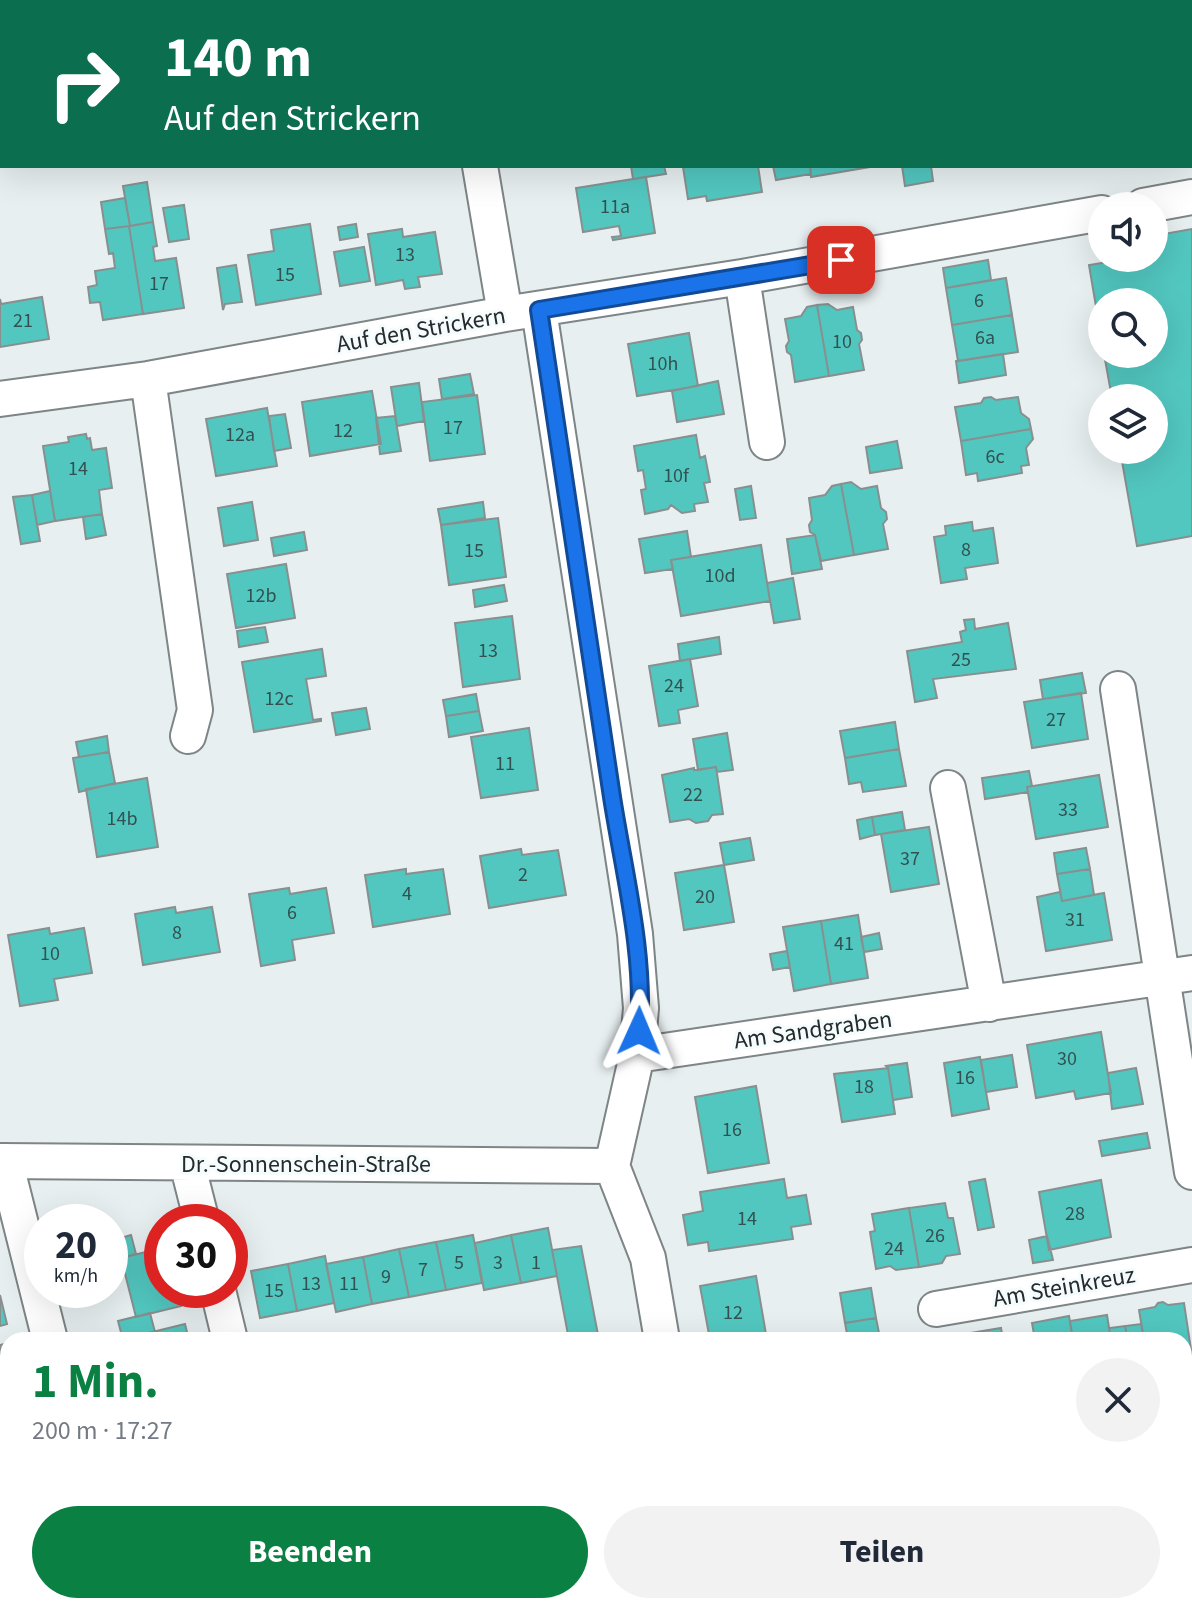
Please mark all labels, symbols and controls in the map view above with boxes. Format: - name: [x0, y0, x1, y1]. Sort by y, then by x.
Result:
- text: 140 m: [164, 19, 312, 98]
- icon: right: [32, 32, 136, 136]
- text: Auf den Strickern: [164, 93, 421, 144]
- map controls: [1088, 192, 1168, 464]
- button: sound: [1088, 192, 1168, 272]
- house number: 11a: [600, 193, 630, 221]
- pin: [807, 226, 875, 294]
- icon: arrive: [819, 238, 863, 282]
- house number: 13: [395, 241, 415, 269]
- house number: 15: [275, 261, 295, 289]
- house number: 17: [149, 270, 169, 298]
- house number: 6: [974, 287, 984, 315]
- button: search: [1088, 288, 1168, 368]
- street label: Auf den Strickern: [334, 298, 508, 362]
- house number: 21: [13, 307, 33, 335]
- house number: 6a: [975, 324, 995, 352]
- house number: 10: [832, 328, 852, 356]
- house number: 10h: [648, 350, 678, 378]
- button: layers: [1088, 384, 1168, 464]
- house number: 17: [443, 414, 463, 442]
- house number: 12: [333, 417, 353, 445]
- house number: 12a: [225, 421, 255, 449]
- house number: 6c: [985, 443, 1005, 471]
- house number: 14: [68, 455, 88, 483]
- house number: 10f: [663, 462, 690, 490]
- house number: 8: [961, 536, 971, 564]
- house number: 15: [464, 537, 484, 565]
- house number: 10d: [705, 562, 735, 590]
- house number: 12b: [246, 582, 276, 610]
- house number: 13: [478, 637, 498, 665]
- house number: 25: [951, 646, 971, 674]
- house number: 24: [664, 672, 684, 700]
- house number: 12c: [265, 685, 294, 713]
- house number: 27: [1046, 706, 1066, 734]
- house number: 11: [495, 750, 515, 778]
- house number: 22: [683, 781, 703, 809]
- house number: 33: [1058, 796, 1078, 824]
- house number: 14b: [107, 805, 137, 833]
- house number: 37: [900, 845, 920, 873]
- house number: 2: [518, 861, 528, 889]
- house number: 4: [402, 880, 412, 908]
- house number: 20: [695, 883, 715, 911]
- house number: 6: [287, 899, 297, 927]
- house number: 31: [1065, 906, 1085, 934]
- house number: 8: [172, 919, 182, 947]
- house number: 41: [834, 930, 854, 958]
- house number: 10: [40, 940, 60, 968]
- position arrow: [597, 989, 681, 1073]
- street label: Am Sandgraben: [732, 1002, 894, 1058]
- house number: 30: [1057, 1045, 1077, 1073]
- house number: 16: [955, 1064, 975, 1092]
- house number: 18: [854, 1073, 874, 1101]
- house number: 16: [722, 1116, 742, 1144]
- street label: Dr.-Sonnenschein-Straße: [181, 1147, 431, 1182]
- house number: 28: [1065, 1200, 1085, 1228]
- speed limit sign: 30: [144, 1204, 248, 1308]
- house number: 14: [737, 1205, 757, 1233]
- text: 20: [55, 1217, 97, 1274]
- house number: 26: [925, 1222, 945, 1250]
- house number: 24: [884, 1235, 904, 1263]
- house number: 5: [454, 1249, 464, 1277]
- house number: 3: [493, 1249, 503, 1277]
- house number: 1: [531, 1249, 541, 1277]
- house number: 7: [418, 1256, 428, 1284]
- street label: Am Steinkreuz: [990, 1257, 1138, 1317]
- text: km/h: [54, 1262, 98, 1290]
- house number: 9: [381, 1263, 391, 1291]
- house number: 13: [301, 1270, 321, 1298]
- house number: 11: [339, 1270, 359, 1298]
- house number: 15: [264, 1277, 284, 1305]
- house number: 12: [723, 1299, 743, 1327]
- text: 1 Min.: [32, 1348, 159, 1416]
- button: close: [1076, 1358, 1160, 1442]
- text: 200 m · 17:27: [32, 1412, 173, 1449]
- button: Beenden: [32, 1506, 588, 1598]
- button: Teilen: [604, 1506, 1160, 1598]

